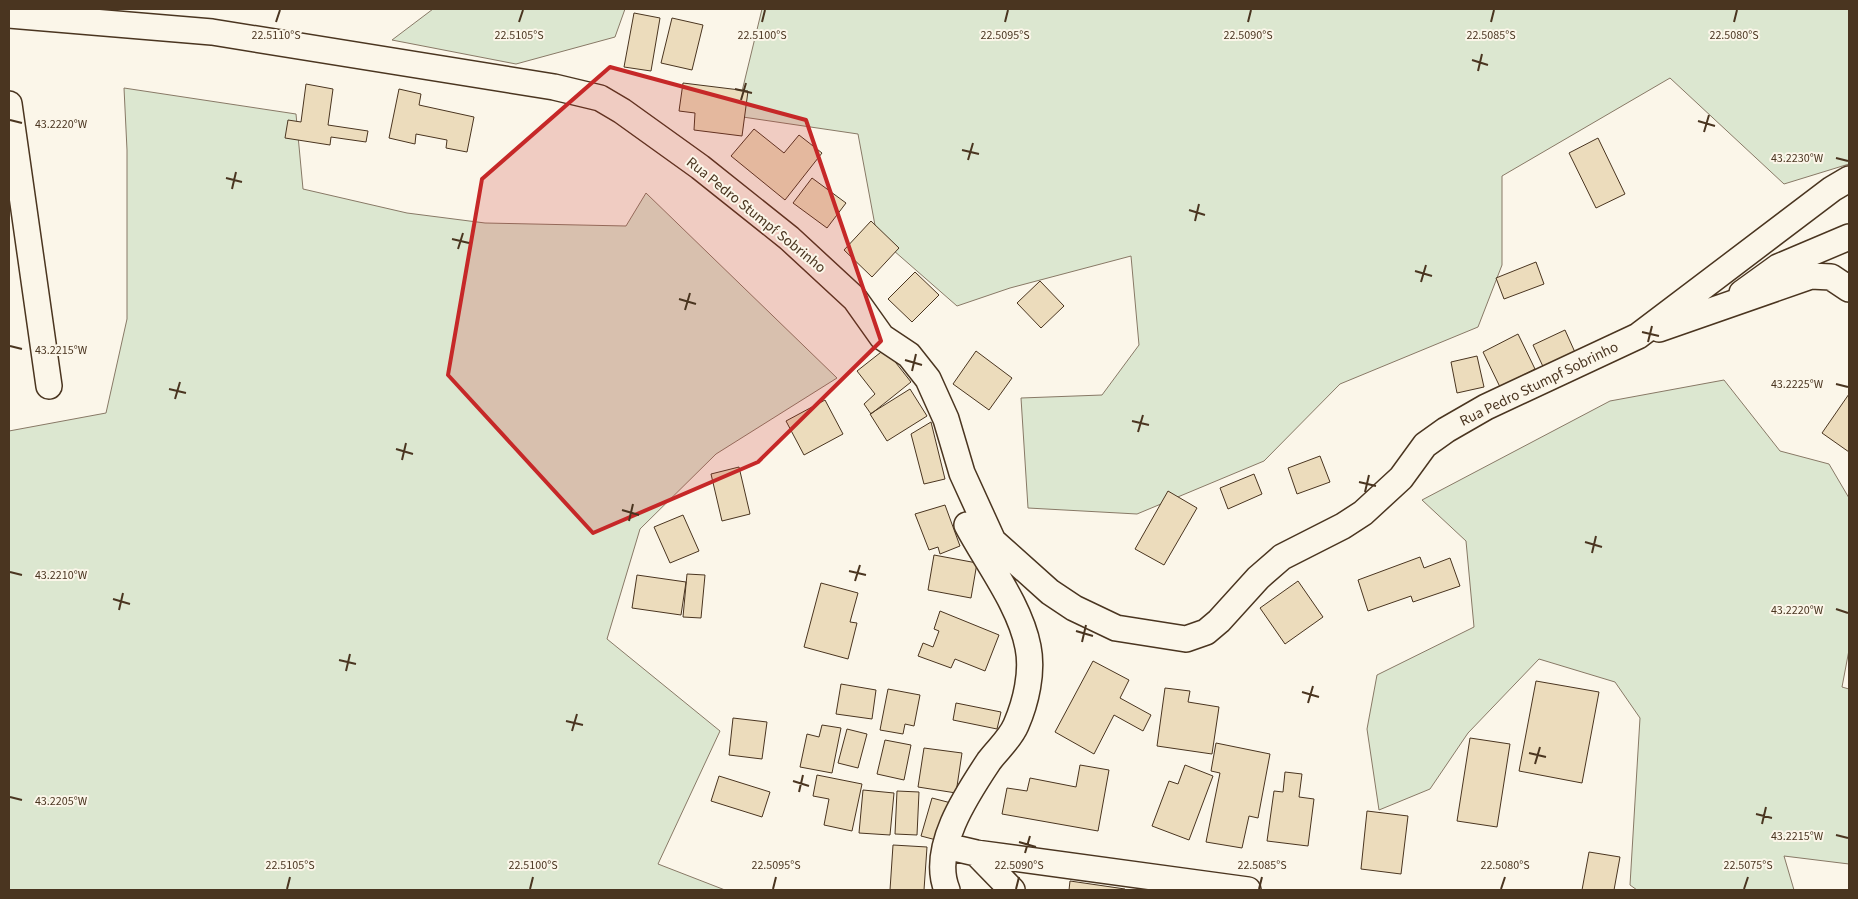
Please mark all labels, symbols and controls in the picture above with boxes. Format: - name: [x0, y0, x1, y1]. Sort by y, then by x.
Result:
- text: 22.5110°S: [251, 27, 301, 44]
- text: 22.5105°S: [494, 27, 544, 44]
- text: 22.5100°S: [737, 27, 787, 44]
- text: 22.5095°S: [980, 27, 1030, 44]
- text: 22.5090°S: [1223, 27, 1273, 44]
- text: 22.5085°S: [1466, 27, 1516, 44]
- text: 22.5080°S: [1709, 27, 1759, 44]
- text: 43.2220°W: [35, 116, 88, 133]
- text: 43.2230°W: [1771, 150, 1824, 167]
- street label: Rua Pedro Stumpf Sobrinho: [682, 152, 830, 278]
- street label: Rua Pedro Stumpf Sobrinho: [1456, 336, 1622, 432]
- text: 43.2215°W: [35, 342, 88, 359]
- text: 43.2225°W: [1771, 376, 1824, 393]
- text: 43.2210°W: [35, 567, 88, 584]
- text: 43.2220°W: [1771, 602, 1824, 619]
- text: 43.2205°W: [35, 793, 88, 810]
- text: 43.2215°W: [1771, 828, 1824, 845]
- text: 22.5105°S: [265, 857, 315, 874]
- text: 22.5100°S: [508, 857, 558, 874]
- text: 22.5095°S: [751, 857, 801, 874]
- text: 22.5090°S: [994, 857, 1044, 874]
- text: 22.5085°S: [1237, 857, 1287, 874]
- text: 22.5080°S: [1480, 857, 1530, 874]
- text: 22.5075°S: [1723, 857, 1773, 874]

